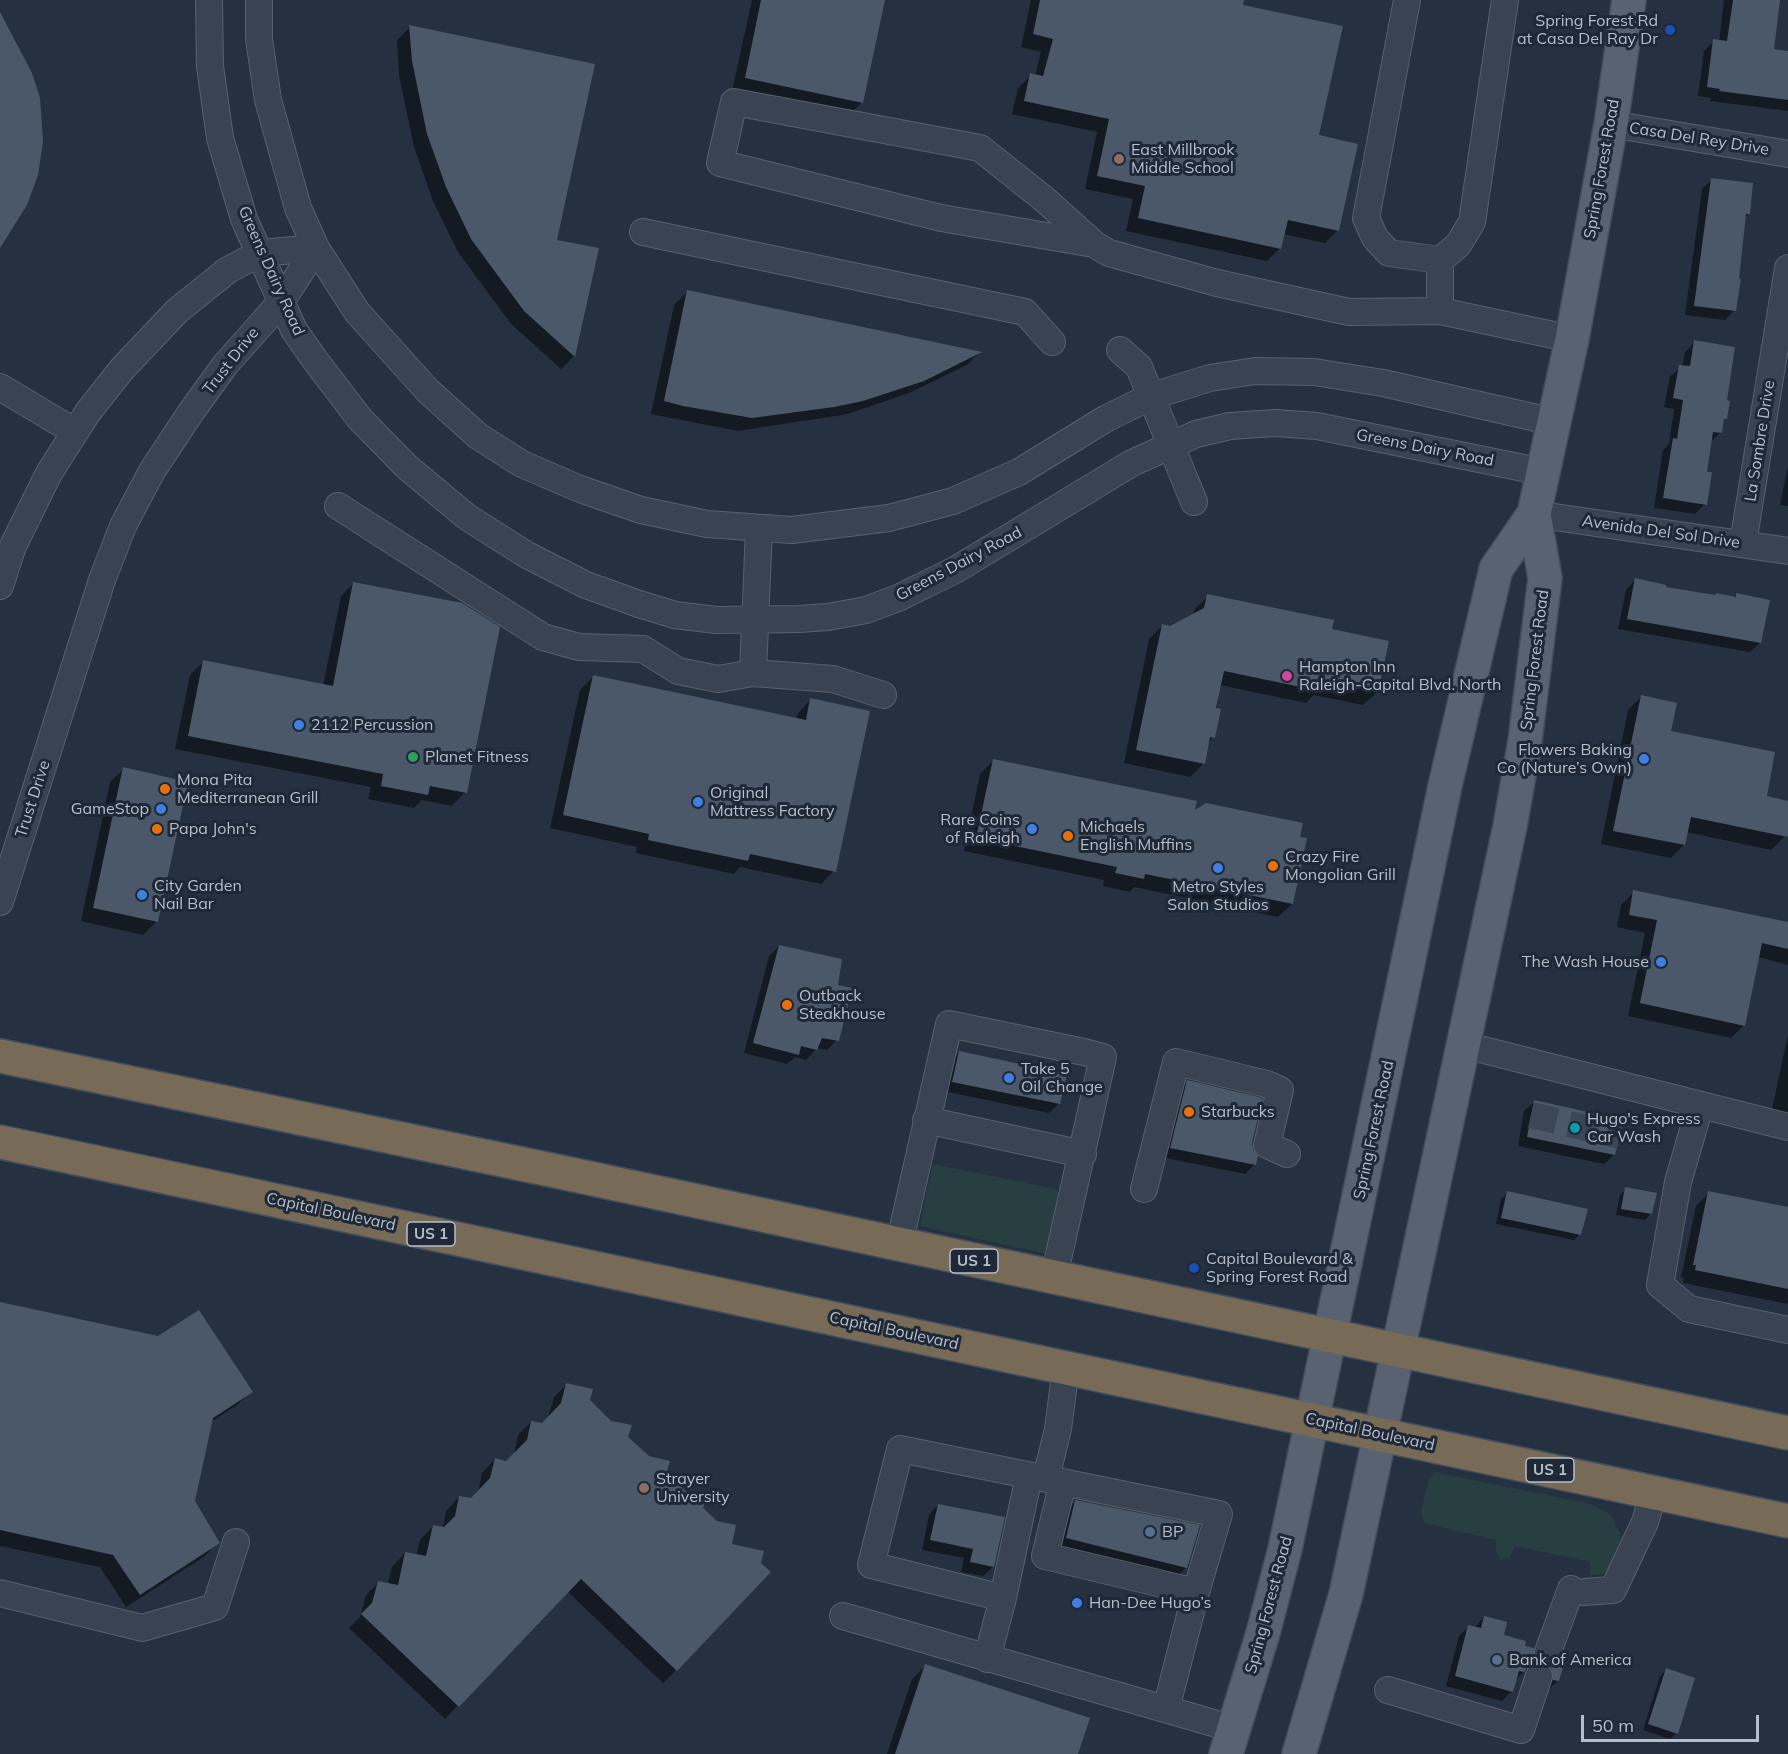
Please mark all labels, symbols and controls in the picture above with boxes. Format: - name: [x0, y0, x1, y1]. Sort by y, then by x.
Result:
- place label: Spring Forest Rd at Casa Del Ray Dr: [1517, 11, 1658, 49]
- marker: Spring Forest Rd at Casa Del Ray Dr: [1663, 23, 1677, 37]
- street label: Spring Forest Road: [1580, 98, 1624, 240]
- street label: Casa Del Rey Drive: [1628, 118, 1770, 160]
- place label: East Millbrook Middle School: [1131, 140, 1234, 178]
- marker: East Millbrook Middle School: [1112, 152, 1126, 166]
- street label: Greens Dairy Road: [234, 203, 308, 339]
- street label: Trust Drive: [199, 324, 263, 398]
- street label: La Sombre Drive: [1741, 379, 1779, 503]
- street label: Greens Dairy Road: [1355, 425, 1495, 471]
- street label: Avenida Del Sol Drive: [1581, 511, 1741, 553]
- street label: Greens Dairy Road: [893, 523, 1025, 605]
- street label: Spring Forest Road: [1517, 589, 1553, 731]
- place label: Hampton Inn Raleigh-Capital Blvd. North: [1299, 657, 1501, 695]
- marker: Hampton Inn Raleigh-Capital Blvd. North: [1280, 669, 1294, 683]
- place label: 2112 Percussion: [311, 715, 433, 735]
- marker: 2112 Percussion: [292, 718, 306, 732]
- place label: Flowers Baking Co (Nature’s Own): [1497, 740, 1632, 778]
- place label: Planet Fitness: [425, 747, 529, 767]
- marker: Planet Fitness: [406, 750, 420, 764]
- marker: Flowers Baking Co (Nature’s Own): [1637, 752, 1651, 766]
- street label: Trust Drive: [12, 758, 54, 840]
- place label: Mona Pita Mediterranean Grill: [177, 770, 318, 808]
- marker: Mona Pita Mediterranean Grill: [158, 782, 172, 796]
- place label: Original Mattress Factory: [710, 783, 834, 821]
- marker: Original Mattress Factory: [691, 795, 705, 809]
- place label: GameStop: [71, 799, 149, 819]
- marker: GameStop: [154, 802, 168, 816]
- place label: Rare Coins of Raleigh: [940, 810, 1020, 848]
- place label: Michaels English Muffins: [1080, 817, 1192, 855]
- place label: Papa John's: [169, 819, 257, 839]
- marker: Papa John's: [150, 822, 164, 836]
- marker: Rare Coins of Raleigh: [1025, 822, 1039, 836]
- marker: Michaels English Muffins: [1061, 829, 1075, 843]
- place label: Crazy Fire Mongolian Grill: [1285, 847, 1396, 885]
- marker: Crazy Fire Mongolian Grill: [1266, 859, 1280, 873]
- marker: Metro Styles Salon Studios: [1211, 861, 1225, 875]
- place label: City Garden Nail Bar: [154, 876, 242, 914]
- place label: Metro Styles Salon Studios: [1167, 877, 1269, 915]
- marker: City Garden Nail Bar: [135, 888, 149, 902]
- place label: The Wash House: [1522, 952, 1649, 972]
- marker: The Wash House: [1654, 955, 1668, 969]
- place label: Outback Steakhouse: [799, 986, 885, 1024]
- marker: Outback Steakhouse: [780, 998, 794, 1012]
- place label: Take 5 Oil Change: [1021, 1059, 1103, 1097]
- street label: Spring Forest Road: [1350, 1059, 1398, 1201]
- marker: Take 5 Oil Change: [1002, 1071, 1016, 1085]
- place label: Starbucks: [1201, 1102, 1275, 1122]
- marker: Starbucks: [1182, 1105, 1196, 1119]
- place label: Hugo's Express Car Wash: [1587, 1109, 1701, 1147]
- marker: Hugo's Express Car Wash: [1568, 1121, 1582, 1135]
- street label: Capital Boulevard: [265, 1189, 397, 1235]
- road number: US 1: [407, 1222, 455, 1246]
- road number: US 1: [950, 1249, 998, 1273]
- place label: Capital Boulevard & Spring Forest Road: [1206, 1249, 1353, 1287]
- marker: Capital Boulevard & Spring Forest Road: [1187, 1261, 1201, 1275]
- street label: Capital Boulevard: [828, 1308, 960, 1354]
- street label: Capital Boulevard: [1304, 1409, 1436, 1455]
- road number: US 1: [1526, 1458, 1574, 1482]
- place label: Strayer University: [656, 1469, 730, 1507]
- marker: Strayer University: [637, 1481, 651, 1495]
- place label: BP: [1162, 1522, 1183, 1542]
- marker: BP: [1143, 1525, 1157, 1539]
- street label: Spring Forest Road: [1241, 1534, 1297, 1676]
- place label: Han-Dee Hugo’s: [1089, 1593, 1211, 1613]
- marker: Han-Dee Hugo’s: [1070, 1596, 1084, 1610]
- place label: Bank of America: [1509, 1650, 1631, 1670]
- marker: Bank of America: [1490, 1653, 1504, 1667]
- scale bar: [1584, 1703, 1762, 1741]
- text: 50 m: [1592, 1714, 1634, 1737]

